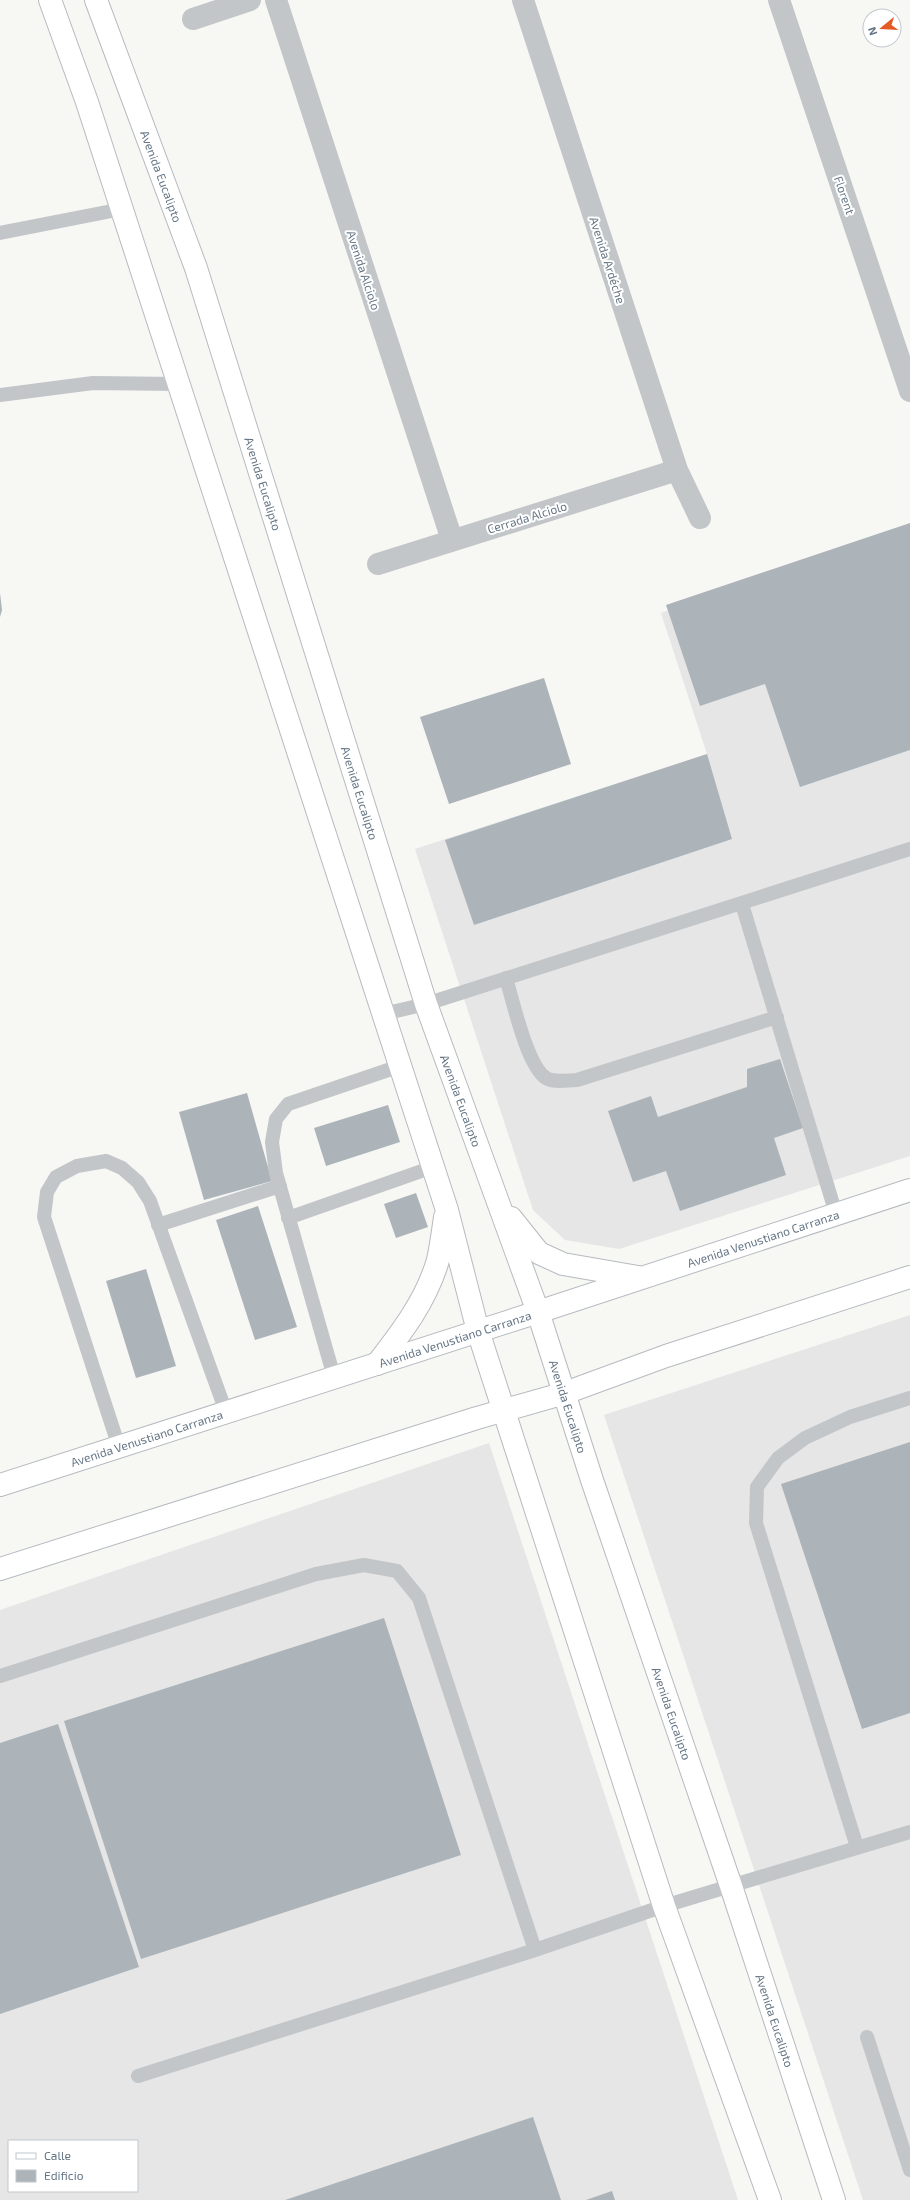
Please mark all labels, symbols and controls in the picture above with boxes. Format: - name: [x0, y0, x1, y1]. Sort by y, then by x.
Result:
- north arrow: [862, 8, 902, 48]
- text: N: [865, 25, 879, 37]
- street label: Avenida Eucalipto: [138, 128, 185, 224]
- street label: Florent: [832, 174, 858, 216]
- street label: Avenida Ardéche: [587, 215, 629, 305]
- street label: Avenida Alciolo: [345, 228, 384, 312]
- street label: Avenida Eucalipto: [242, 435, 285, 532]
- street label: Cerrada Alciolo: [486, 498, 569, 536]
- street label: Avenida Eucalipto: [339, 744, 381, 842]
- street label: Avenida Eucalipto: [438, 1053, 484, 1149]
- street label: Avenida Venustiano Carranza: [685, 1207, 841, 1270]
- street label: Avenida Venustiano Carranza: [377, 1308, 533, 1370]
- street label: Avenida Eucalipto: [547, 1358, 590, 1455]
- street label: Avenida Venustiano Carranza: [69, 1407, 224, 1469]
- street label: Avenida Eucalipto: [650, 1665, 694, 1762]
- street label: Avenida Eucalipto: [753, 1972, 797, 2069]
- legend: [8, 2140, 138, 2192]
- text: Calle: [44, 2148, 71, 2162]
- text: Edificio: [44, 2168, 84, 2182]

